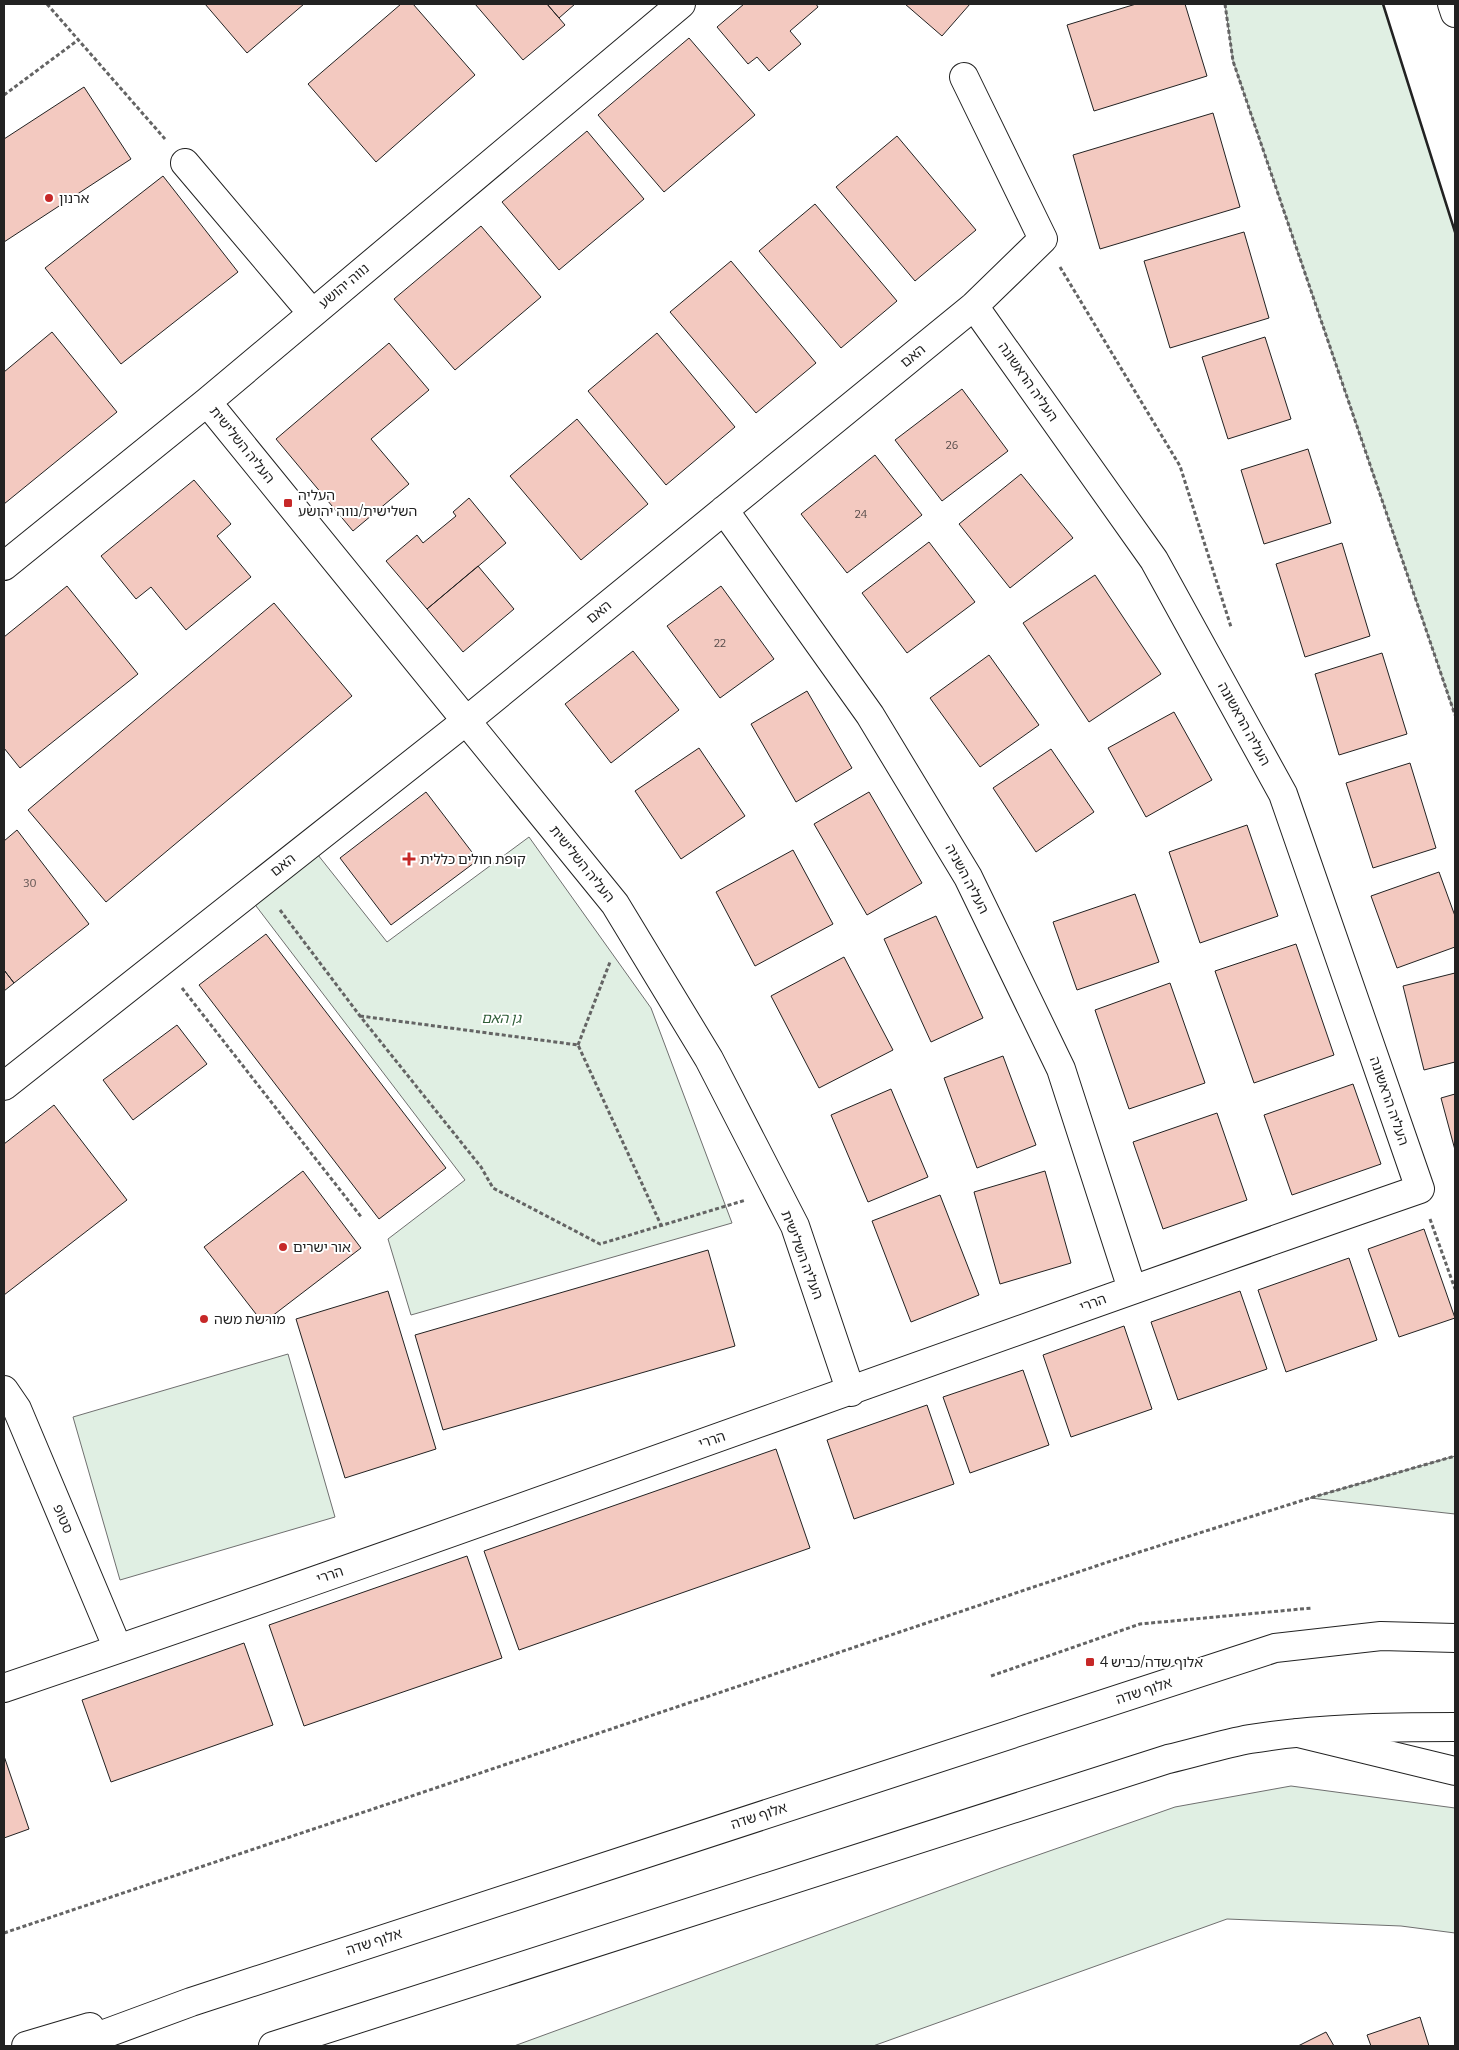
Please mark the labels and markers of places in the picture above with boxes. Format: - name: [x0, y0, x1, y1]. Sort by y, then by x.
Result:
- place label: ארנון: [59, 190, 89, 207]
- marker: ארנון: [43, 192, 55, 204]
- place label: העליה השלישית/נווה יהושע: [298, 487, 417, 520]
- marker: העליה השלישית/נווה יהושע: [282, 497, 294, 509]
- place label: קופת חולים כללית: [420, 851, 526, 868]
- marker: קופת חולים כללית: [402, 852, 416, 866]
- place label: אור ישרים: [293, 1239, 351, 1256]
- marker: אור ישרים: [277, 1241, 289, 1253]
- place label: מורשת משה: [214, 1311, 285, 1328]
- marker: מורשת משה: [198, 1313, 210, 1325]
- place label: אלוף שדה/כביש 4: [1100, 1654, 1203, 1671]
- marker: אלוף שדה/כביש 4: [1084, 1656, 1096, 1668]

